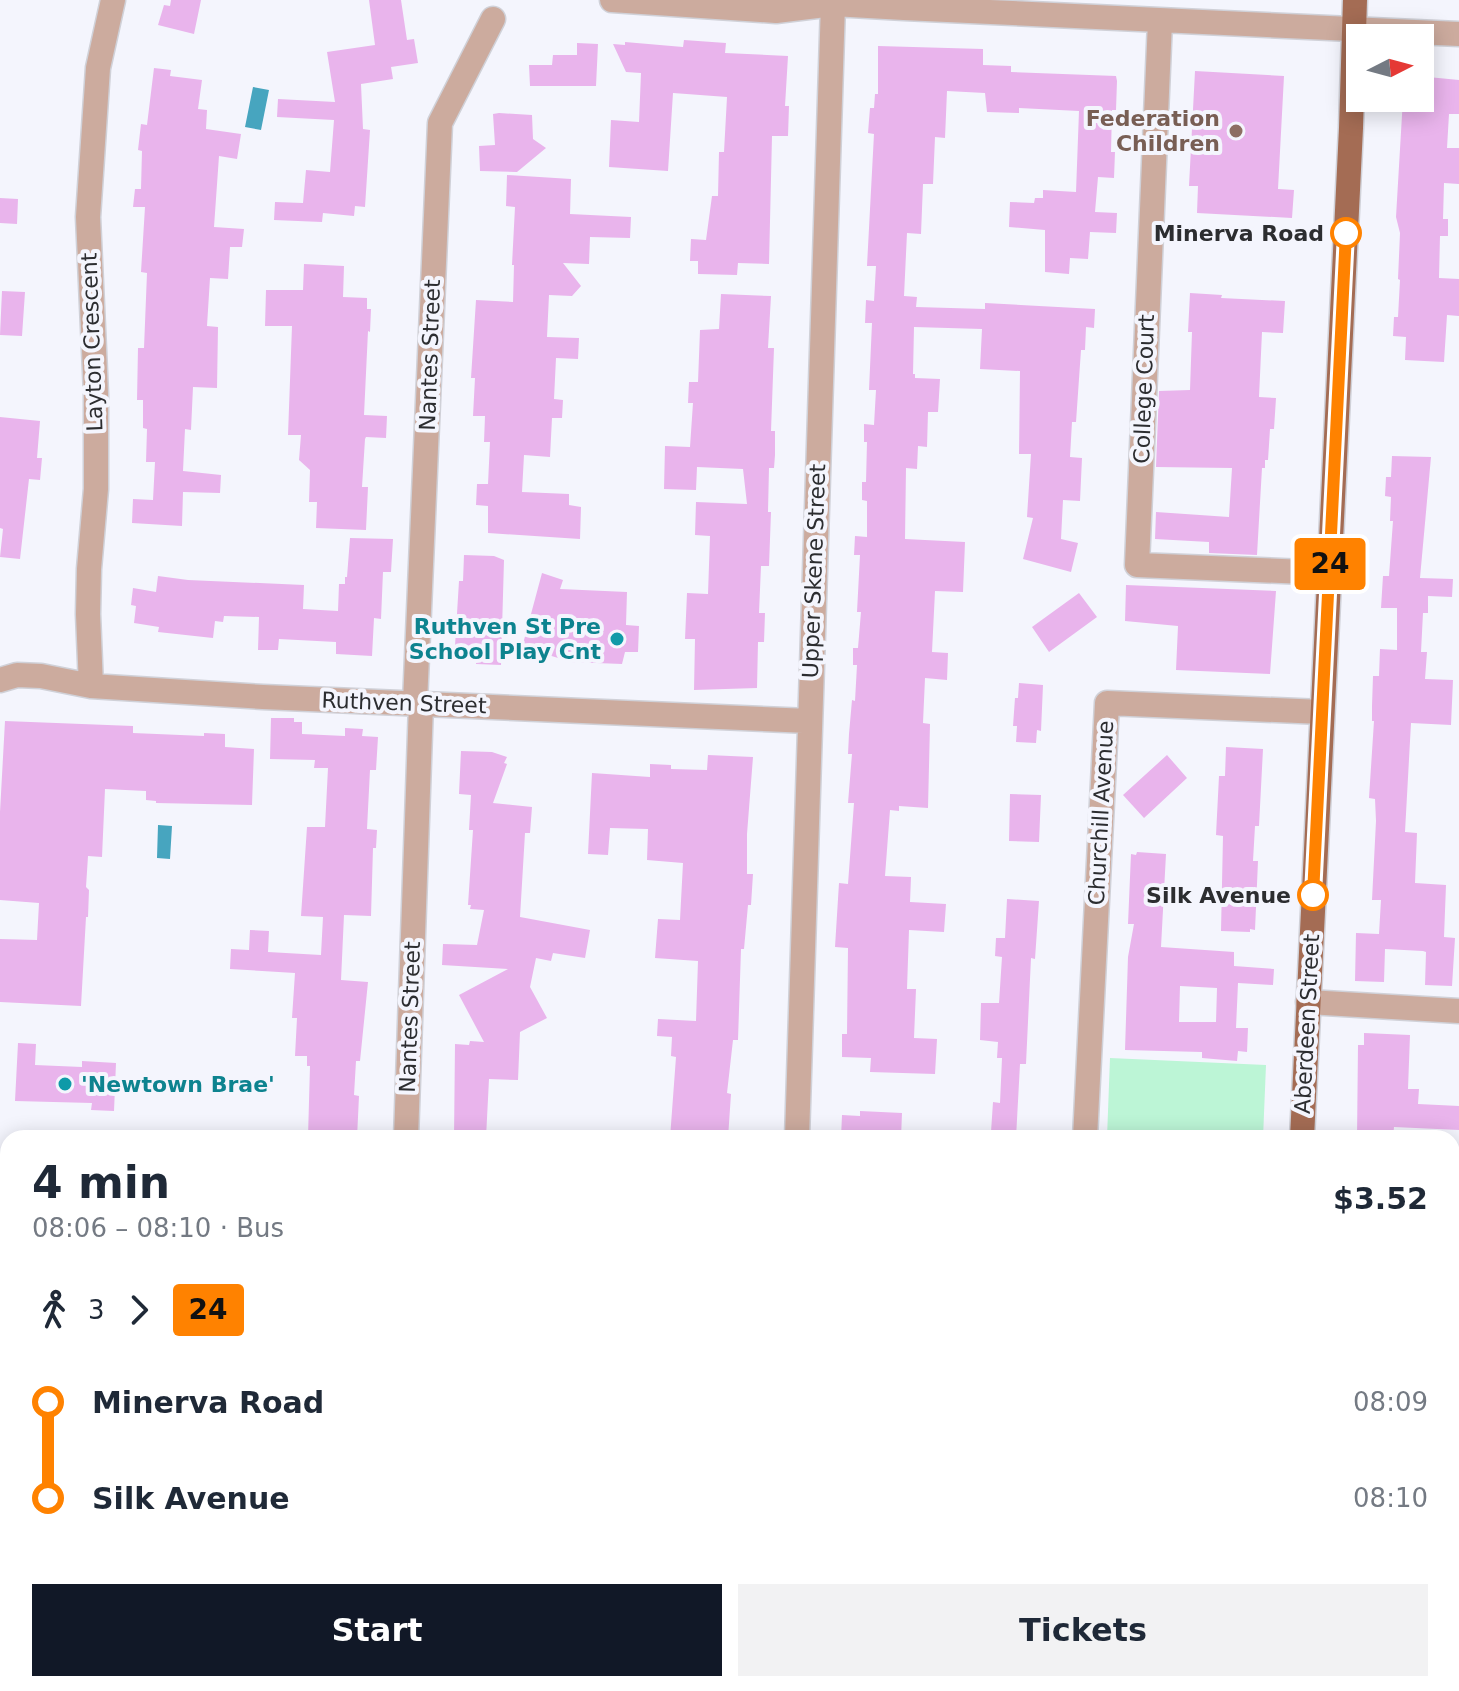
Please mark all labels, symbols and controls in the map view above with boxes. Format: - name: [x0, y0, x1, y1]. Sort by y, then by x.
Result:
- north arrow: [1346, 24, 1434, 112]
- map controls: [1346, 24, 1434, 112]
- place label: Federation Children: [1086, 106, 1220, 156]
- marker: Federation Children: [1227, 122, 1245, 140]
- marker: Minerva Road: [1331, 218, 1361, 248]
- place label: Minerva Road: [1154, 221, 1324, 246]
- street label: Layton Crescent: [76, 252, 108, 432]
- street label: Nantes Street: [415, 279, 445, 431]
- street label: College Court: [1129, 313, 1159, 464]
- street label: Upper Skene Street: [798, 463, 830, 679]
- line badge: 24: [1294, 538, 1366, 590]
- text: 24: [1311, 547, 1349, 580]
- place label: Ruthven St Pre School Play Cnt: [409, 614, 601, 664]
- marker: Ruthven St Pre School Play Cnt: [608, 630, 626, 648]
- street label: Ruthven Street: [321, 688, 487, 718]
- street label: Churchill Avenue: [1084, 720, 1118, 906]
- marker: Silk Avenue: [1298, 880, 1328, 910]
- place label: Silk Avenue: [1146, 883, 1291, 908]
- street label: Aberdeen Street: [1290, 933, 1324, 1115]
- street label: Nantes Street: [395, 941, 425, 1093]
- place label: 'Newtown Brae': [81, 1072, 275, 1097]
- marker: 'Newtown Brae': [56, 1075, 74, 1093]
- text: 4 min: [32, 1157, 170, 1208]
- text: $3.52: [1333, 1181, 1428, 1216]
- text: 08:06 – 08:10 · Bus: [32, 1213, 284, 1243]
- icon: walk: [32, 1288, 76, 1332]
- icon: forward: [117, 1288, 161, 1332]
- text: 24: [189, 1293, 228, 1326]
- text: 3: [88, 1295, 105, 1325]
- text: Minerva Road: [92, 1385, 324, 1420]
- text: 08:09: [1353, 1387, 1428, 1417]
- text: Silk Avenue: [92, 1481, 290, 1516]
- text: 08:10: [1353, 1483, 1428, 1513]
- button: Start: [32, 1584, 722, 1676]
- button: Tickets: [738, 1584, 1428, 1676]

